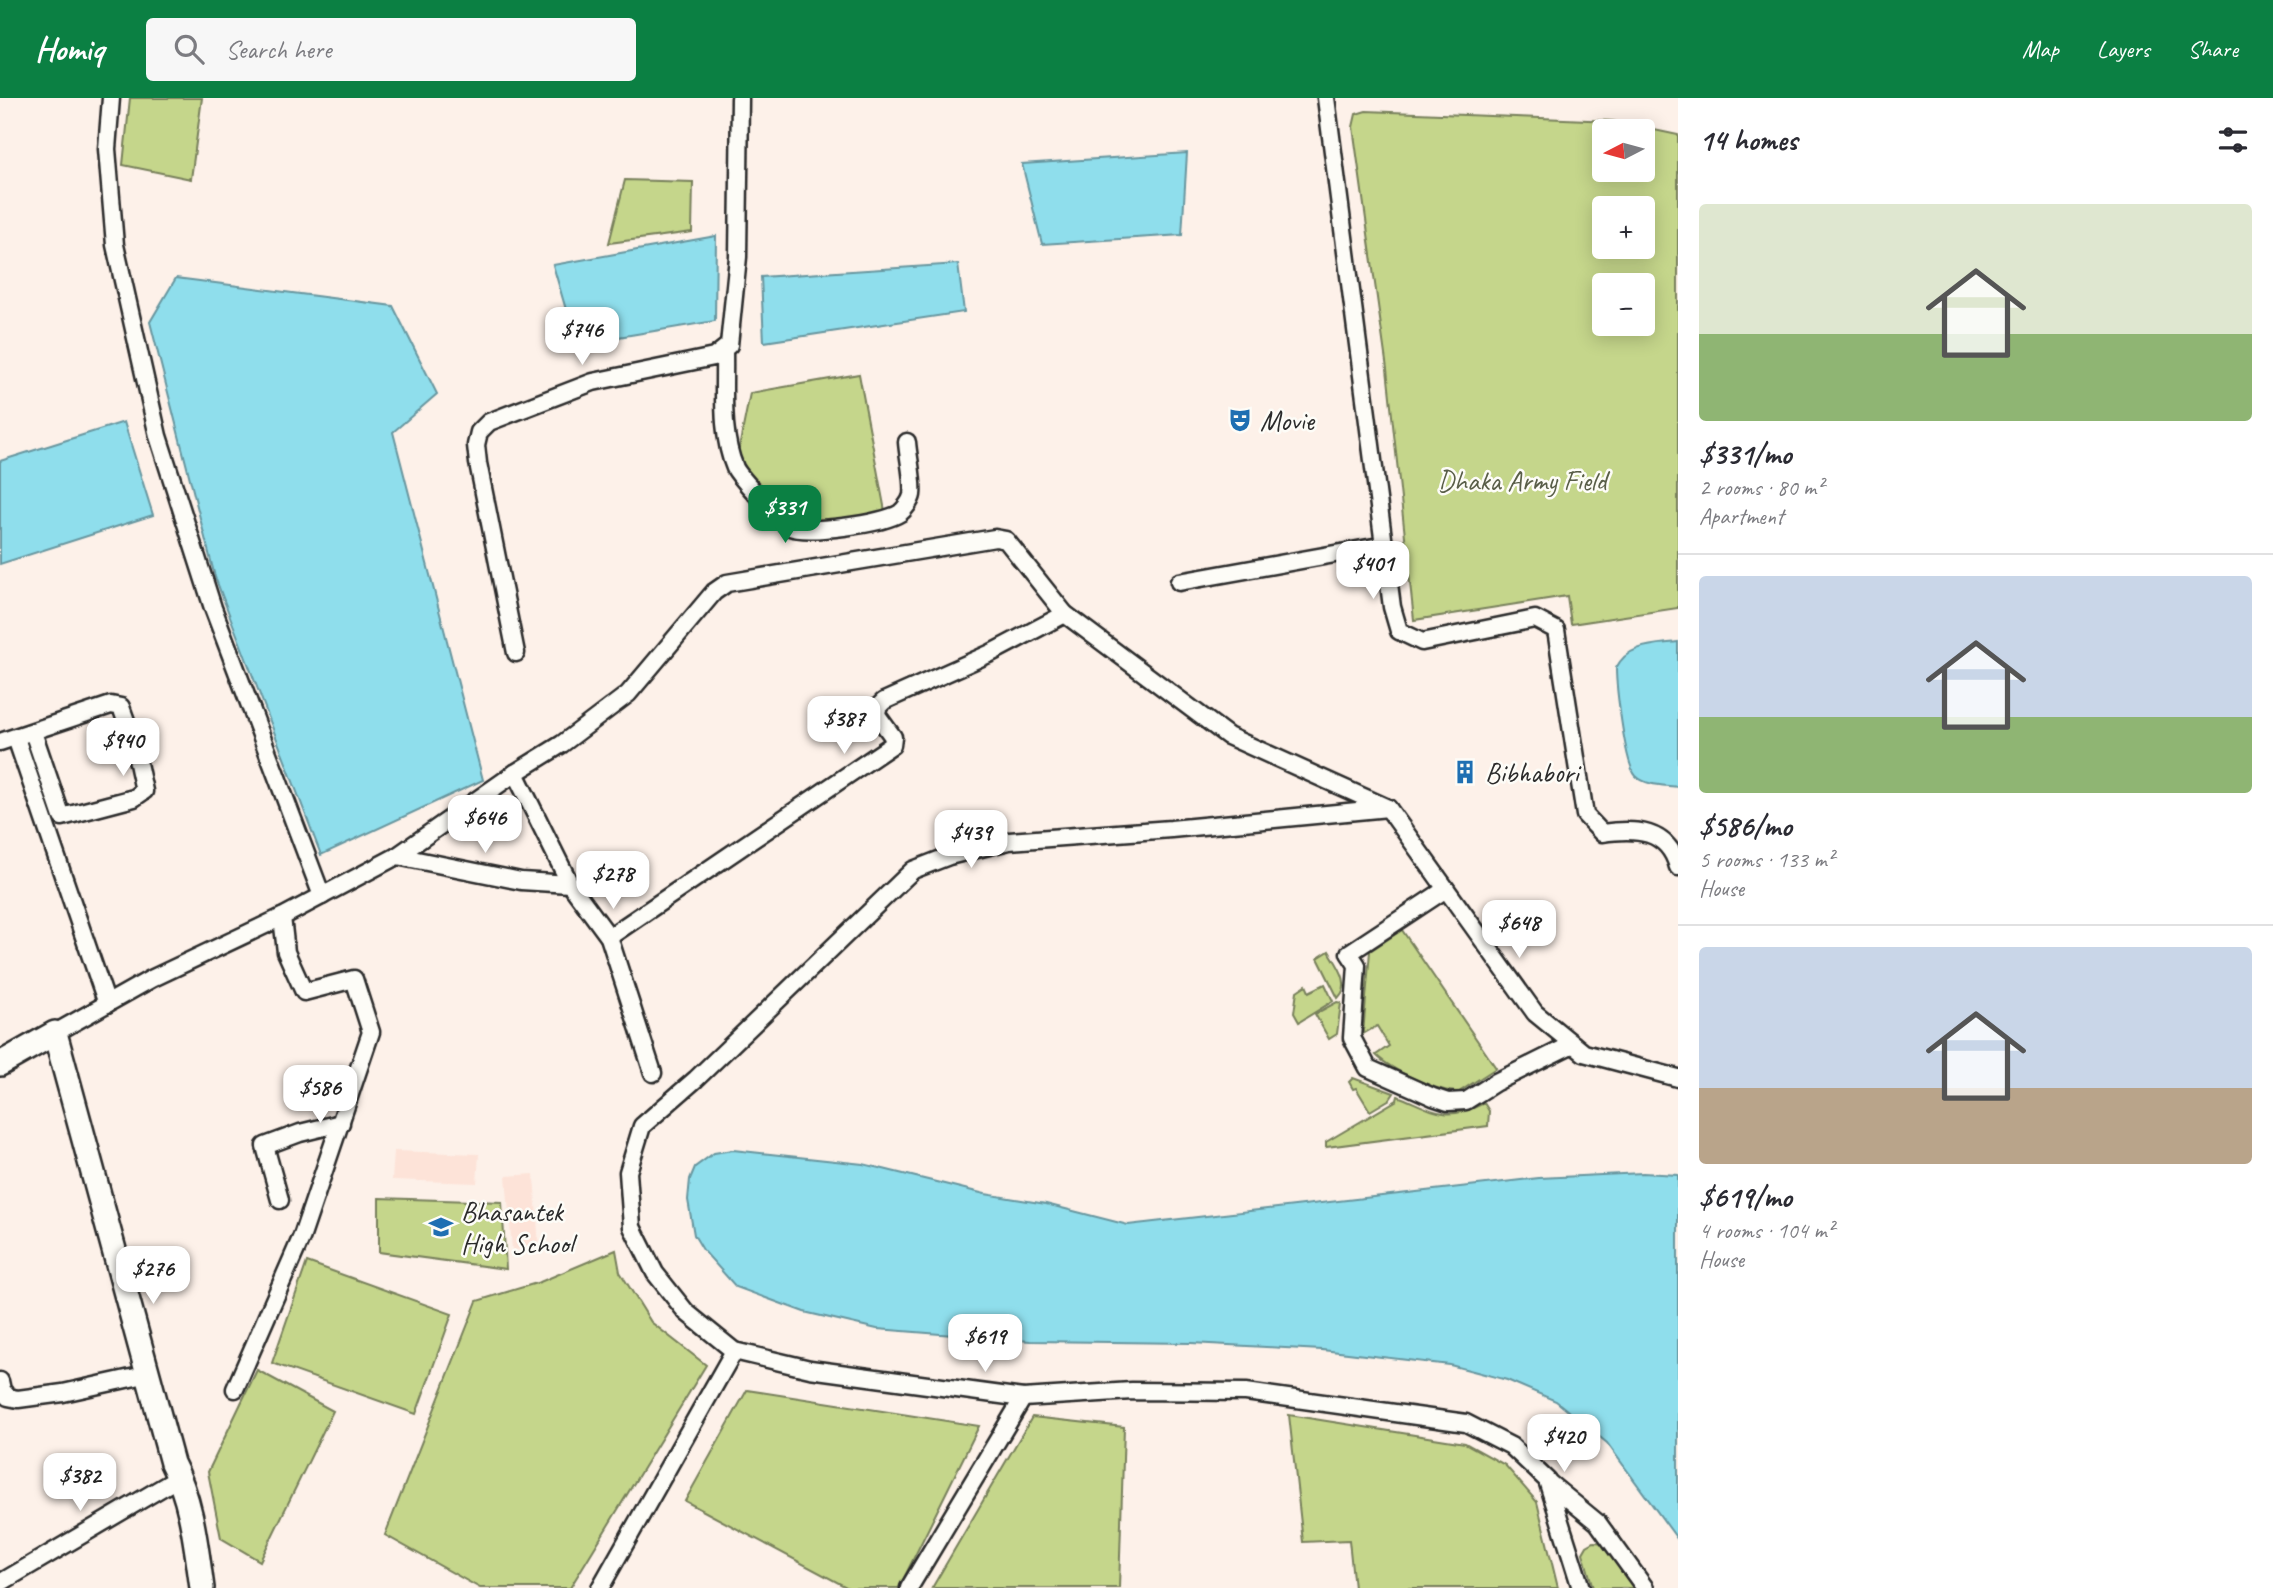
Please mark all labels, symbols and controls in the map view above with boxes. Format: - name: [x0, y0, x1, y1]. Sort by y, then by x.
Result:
- search box: [146, 18, 636, 81]
- text: Homiq: [35, 28, 104, 70]
- icon: search: [170, 30, 208, 68]
- text: Search here: [226, 33, 331, 66]
- text: Map: [2022, 34, 2059, 64]
- text: Layers: [2097, 34, 2150, 64]
- text: Share: [2188, 34, 2238, 64]
- north arrow: [1592, 119, 1656, 182]
- map controls: [1592, 119, 1655, 336]
- text: 14 homes: [1699, 121, 1797, 159]
- icon: filters: [2214, 121, 2252, 159]
- button: +: [1592, 196, 1655, 259]
- icon: home: [1913, 250, 2039, 376]
- button: −: [1592, 273, 1655, 336]
- pin: $746: [541, 308, 623, 367]
- text: $746: [561, 315, 603, 344]
- place label: Movie: [1260, 403, 1316, 438]
- theatre icon: Movie: [1226, 406, 1254, 434]
- text: $331/mo: [1699, 435, 1791, 473]
- park label: Dhaka Army Field: [1437, 463, 1611, 498]
- text: 2 rooms · 80 m²: [1699, 473, 1823, 502]
- pin: $331: [744, 486, 826, 545]
- text: $331: [764, 493, 806, 522]
- text: Apartment: [1699, 502, 1784, 531]
- pin: $401: [1332, 542, 1414, 601]
- text: $401: [1352, 549, 1394, 578]
- icon: home: [1913, 622, 2039, 748]
- pin: $387: [803, 696, 885, 756]
- text: $387: [823, 704, 865, 733]
- pin: $940: [82, 718, 164, 778]
- text: $940: [102, 726, 144, 755]
- place label: Bibhabori: [1485, 755, 1582, 790]
- building icon: Bibhabori: [1451, 758, 1479, 786]
- pin: $646: [444, 796, 526, 855]
- text: $646: [464, 803, 506, 832]
- text: $586/mo: [1699, 807, 1792, 845]
- pin: $439: [930, 810, 1012, 870]
- text: $439: [950, 818, 992, 847]
- text: 5 rooms · 133 m²: [1699, 845, 1834, 874]
- pin: $278: [572, 852, 654, 911]
- text: $278: [592, 859, 634, 888]
- text: House: [1699, 874, 1744, 903]
- pin: $648: [1478, 900, 1560, 960]
- text: $648: [1498, 908, 1540, 937]
- icon: home: [1913, 993, 2039, 1119]
- pin: $586: [279, 1066, 361, 1125]
- text: $586: [299, 1073, 341, 1102]
- text: $619/mo: [1699, 1178, 1792, 1216]
- place label: Bhasantek High School: [461, 1194, 579, 1261]
- school or university icon: Bhasantek High School: [427, 1213, 455, 1241]
- text: 4 rooms · 104 m²: [1699, 1216, 1834, 1245]
- text: House: [1699, 1245, 1744, 1274]
- pin: $276: [112, 1246, 194, 1306]
- text: $276: [132, 1254, 174, 1283]
- pin: $619: [944, 1314, 1026, 1374]
- text: $619: [964, 1322, 1006, 1351]
- pin: $420: [1523, 1414, 1605, 1474]
- text: $420: [1543, 1422, 1585, 1451]
- pin: $382: [39, 1454, 121, 1513]
- text: $382: [59, 1461, 101, 1490]

